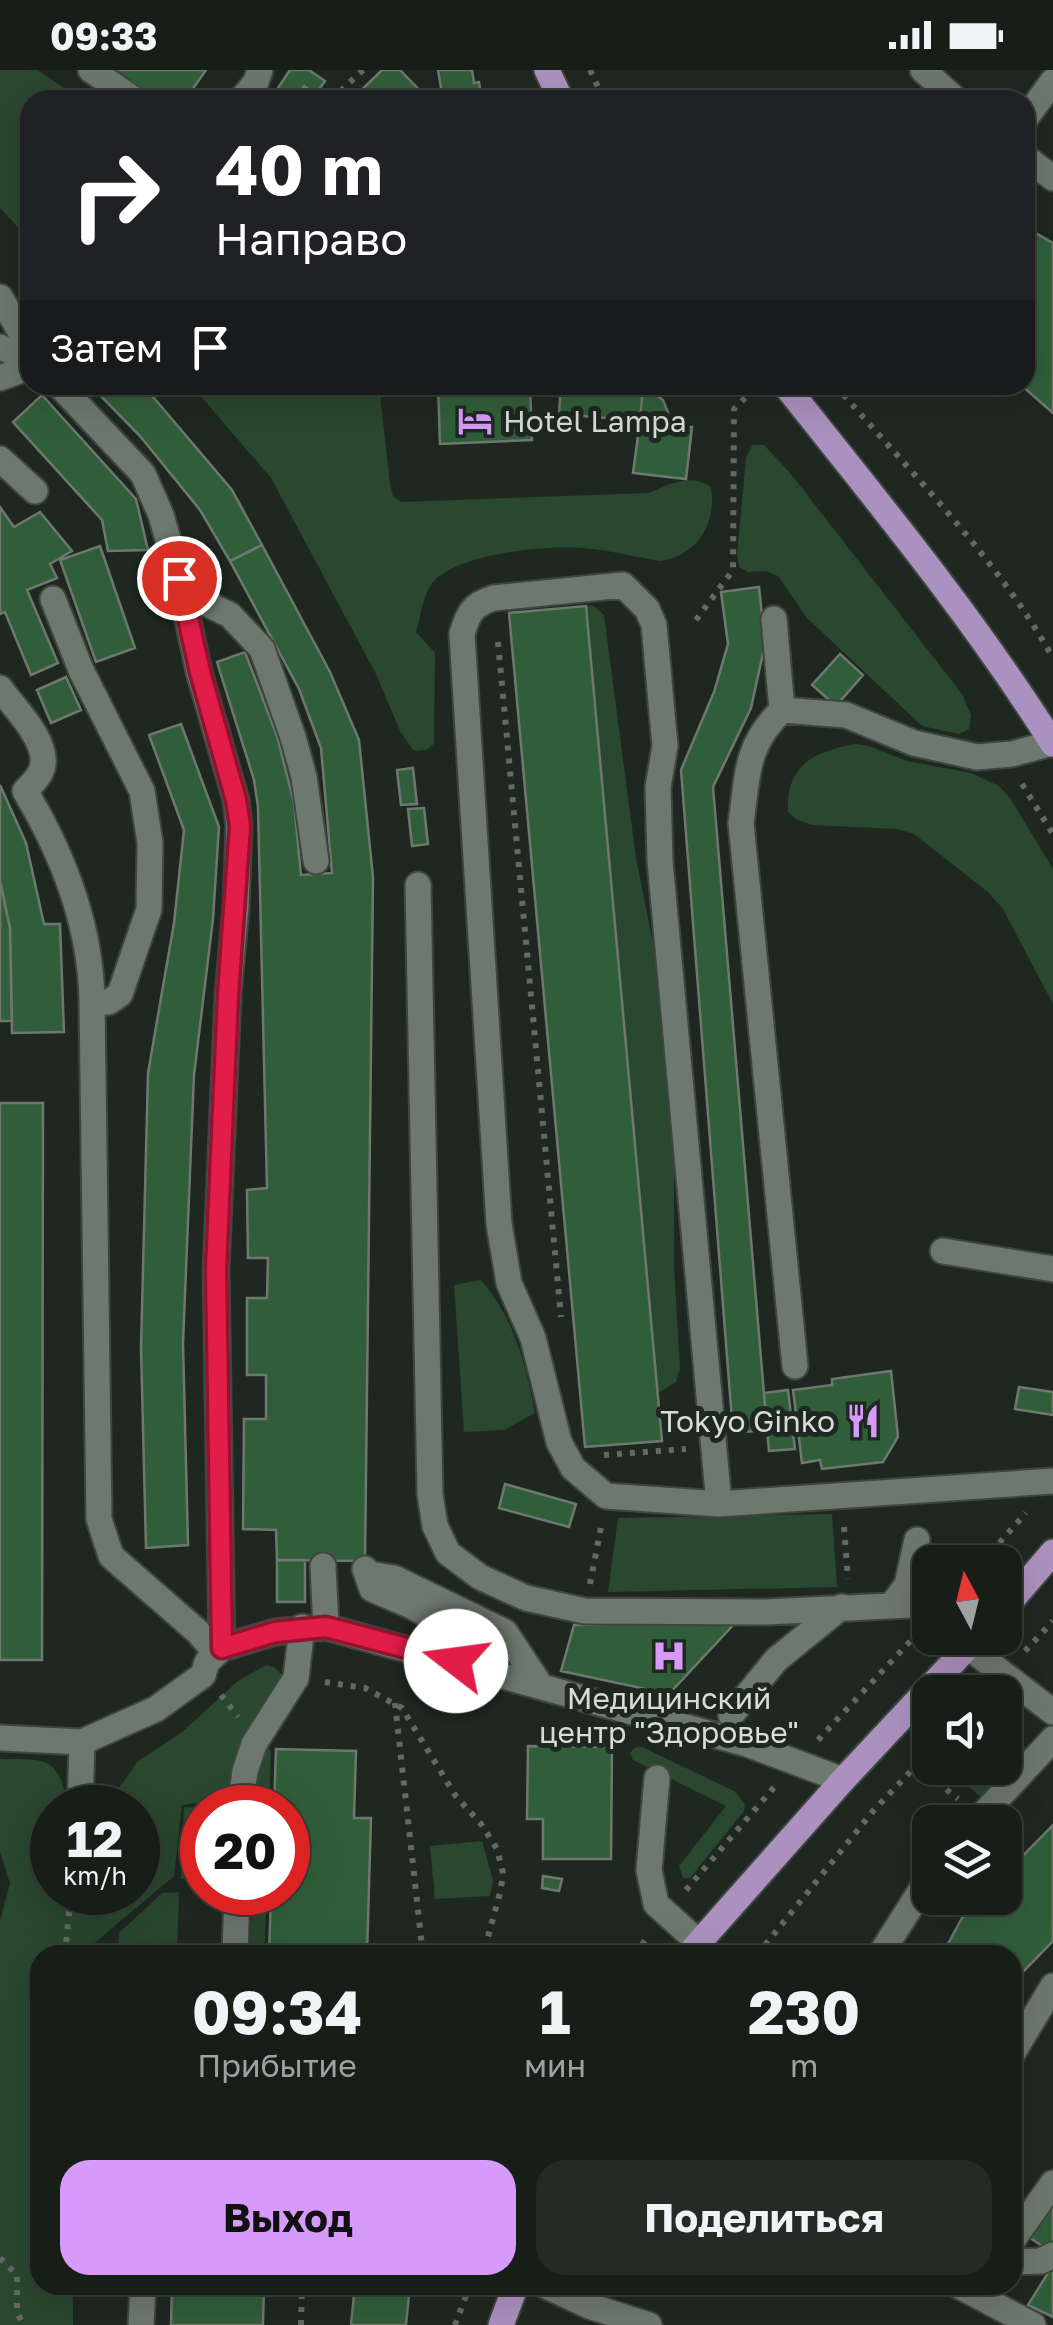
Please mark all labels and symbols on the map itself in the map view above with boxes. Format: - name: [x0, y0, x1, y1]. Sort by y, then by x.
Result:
- hotel icon: Hotel Lampa: [456, 402, 494, 440]
- place label: Hotel Lampa: [503, 403, 687, 439]
- pin: [137, 536, 222, 621]
- restaurant icon: Tokyo Ginko: [844, 1402, 882, 1440]
- place label: Tokyo Ginko: [660, 1403, 835, 1439]
- north arrow: [912, 1545, 1022, 1655]
- position arrow: [404, 1609, 508, 1713]
- hospital icon: Медицинский центр "Здоровье": [650, 1637, 688, 1675]
- place label: Медицинский центр "Здоровье": [539, 1680, 799, 1750]
- speed limit sign: 20: [180, 1785, 310, 1915]

